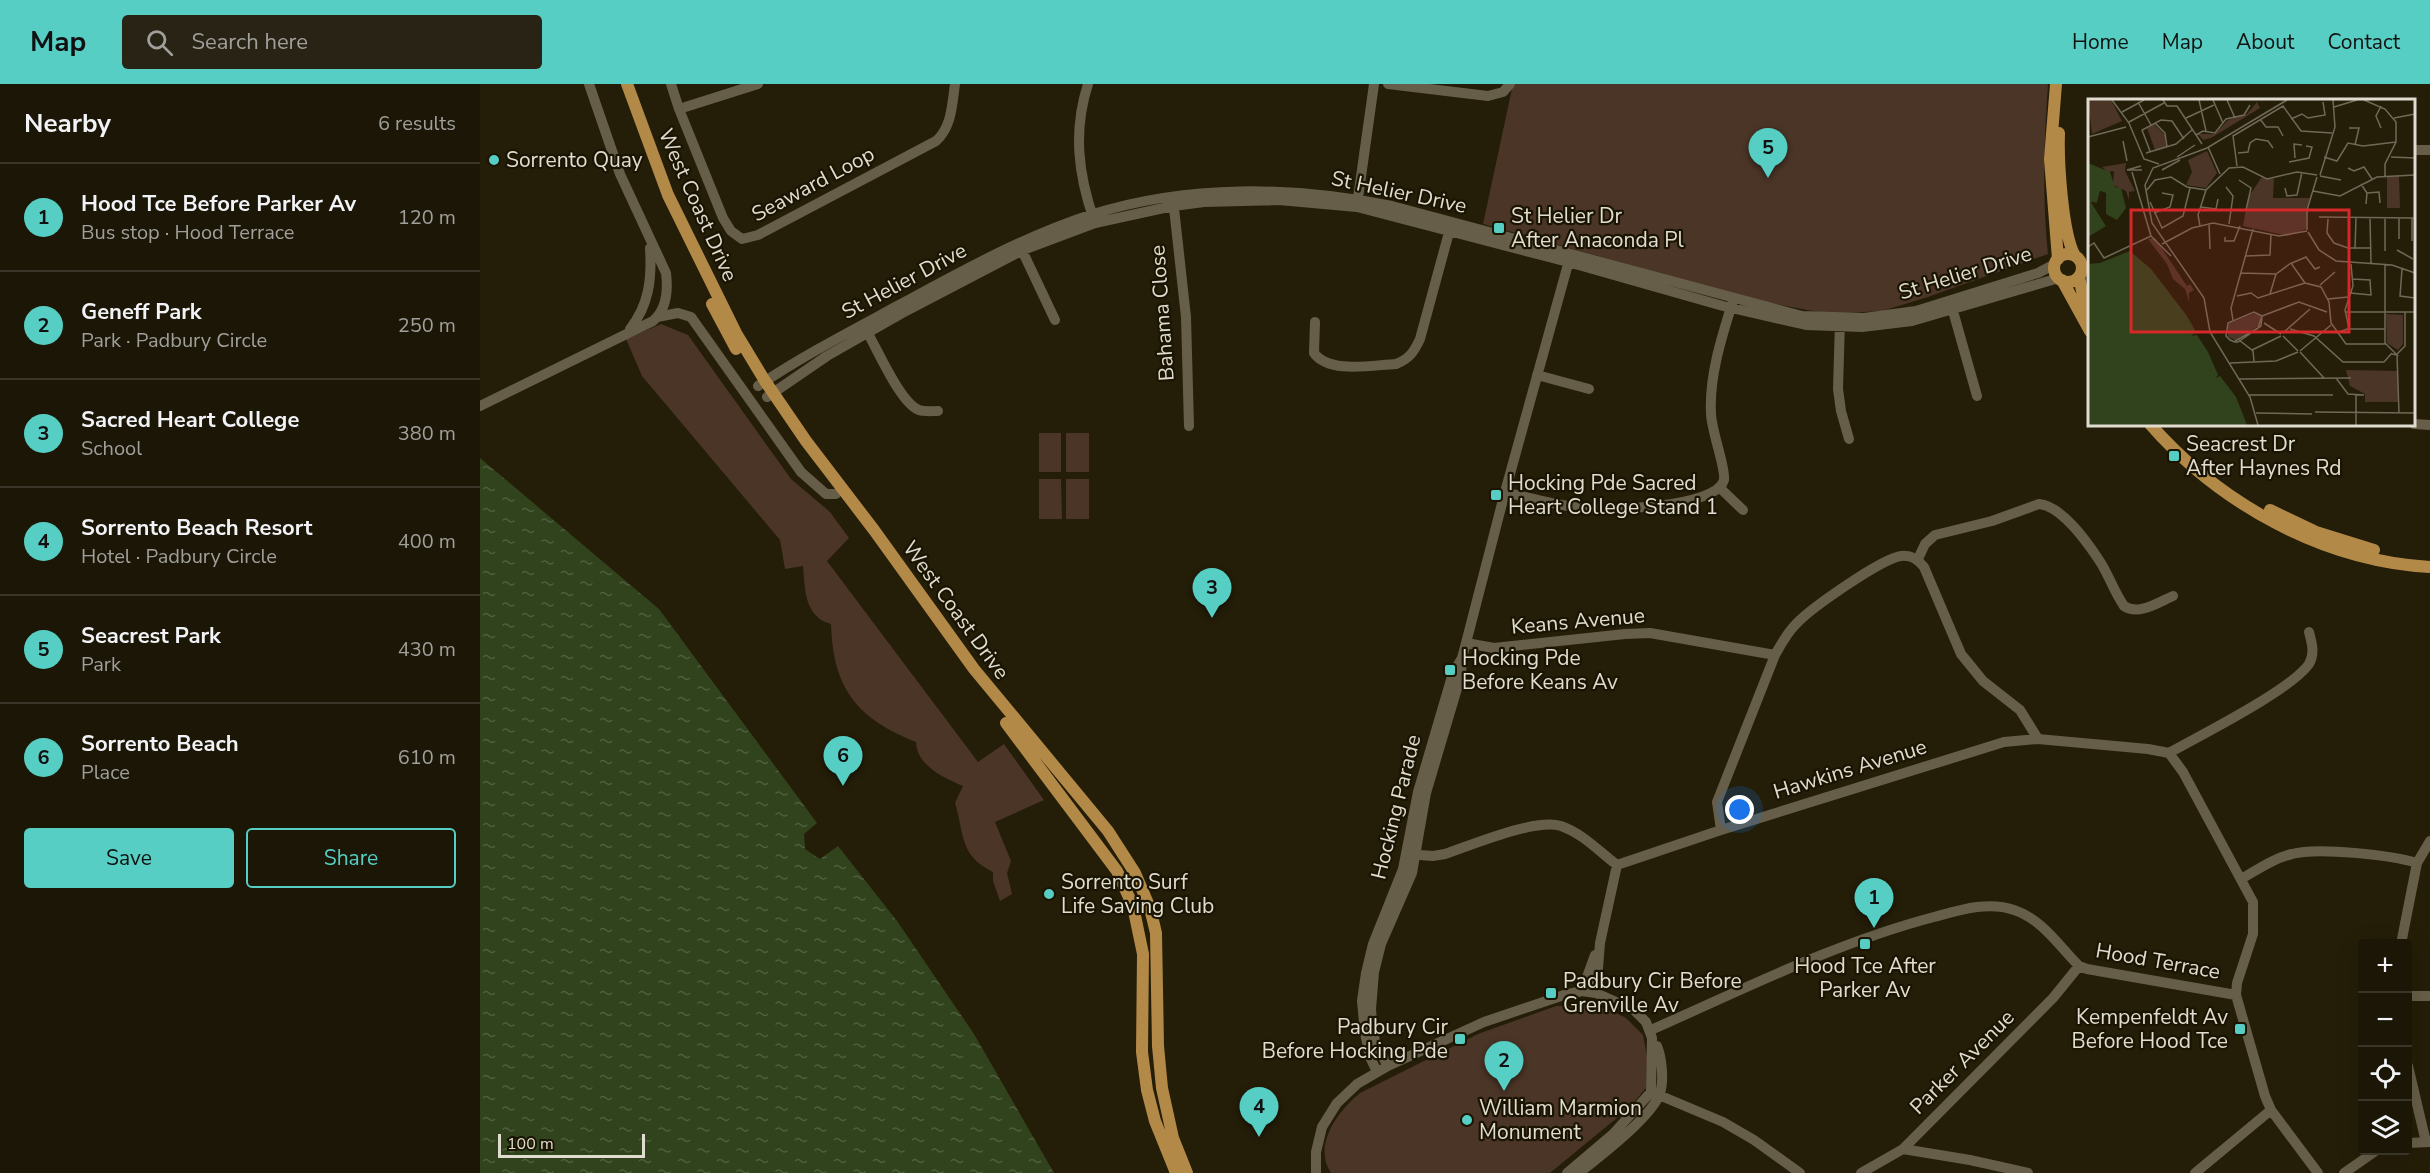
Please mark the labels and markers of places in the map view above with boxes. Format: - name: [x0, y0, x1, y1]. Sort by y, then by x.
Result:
- pin: 5: [1748, 128, 1788, 178]
- place label: Sorrento Quay: [506, 146, 643, 174]
- marker: Sorrento Quay: [487, 153, 501, 167]
- place label: St Helier Dr After Anaconda Pl: [1511, 202, 1685, 254]
- marker: St Helier Dr After Anaconda Pl: [1492, 221, 1506, 235]
- place label: Seacrest Dr After Haynes Rd: [2186, 430, 2341, 482]
- marker: Seacrest Dr After Haynes Rd: [2167, 449, 2181, 463]
- place label: Hocking Pde Sacred Heart College Stand 1: [1508, 469, 1718, 521]
- marker: Hocking Pde Sacred Heart College Stand 1: [1489, 488, 1503, 502]
- pin: 3: [1192, 568, 1232, 618]
- place label: Hocking Pde Before Keans Av: [1462, 644, 1618, 696]
- marker: Hocking Pde Before Keans Av: [1443, 663, 1457, 677]
- pin: 6: [824, 736, 862, 786]
- place label: Sorrento Surf Life Saving Club: [1061, 868, 1214, 920]
- pin: 1: [1854, 878, 1894, 928]
- marker: Sorrento Surf Life Saving Club: [1042, 887, 1056, 901]
- marker: Hood Tce After Parker Av: [1858, 937, 1872, 951]
- place label: Hood Tce After Parker Av: [1794, 952, 1936, 1004]
- place label: Padbury Cir Before Grenville Av: [1563, 967, 1742, 1019]
- marker: Padbury Cir Before Grenville Av: [1544, 986, 1558, 1000]
- place label: Kempenfeldt Av Before Hood Tce: [2072, 1003, 2228, 1055]
- place label: Padbury Cir Before Hocking Pde: [1262, 1013, 1448, 1065]
- marker: Kempenfeldt Av Before Hood Tce: [2233, 1022, 2247, 1036]
- marker: Padbury Cir Before Hocking Pde: [1453, 1032, 1467, 1046]
- pin: 2: [1484, 1042, 1524, 1091]
- pin: 4: [1240, 1088, 1278, 1137]
- place label: William Marmion Monument: [1479, 1094, 1642, 1146]
- marker: William Marmion Monument: [1460, 1113, 1474, 1127]

